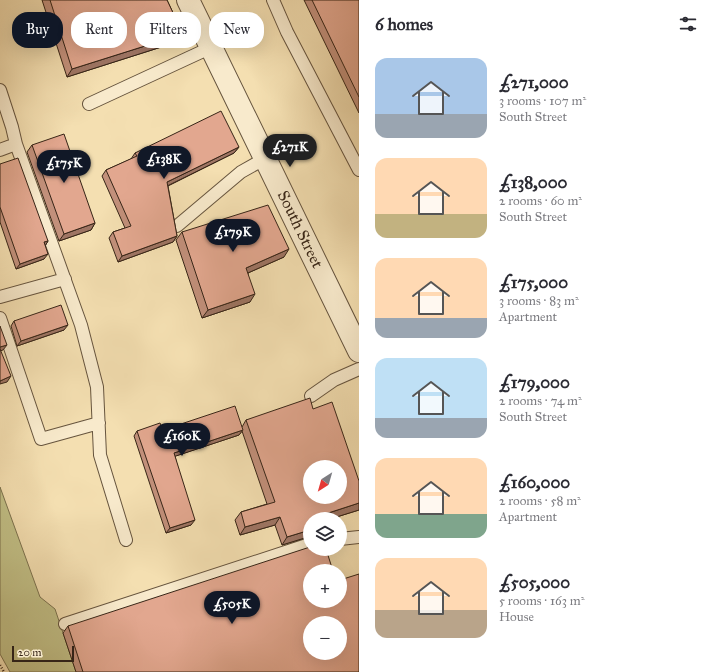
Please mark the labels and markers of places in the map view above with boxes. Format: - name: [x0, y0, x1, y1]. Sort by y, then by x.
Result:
- pin: £271K: [262, 134, 318, 168]
- pin: £138K: [136, 146, 192, 180]
- pin: £175K: [36, 150, 92, 184]
- pin: £179K: [205, 219, 261, 253]
- pin: £160K: [154, 423, 210, 457]
- pin: £505K: [204, 591, 260, 625]

